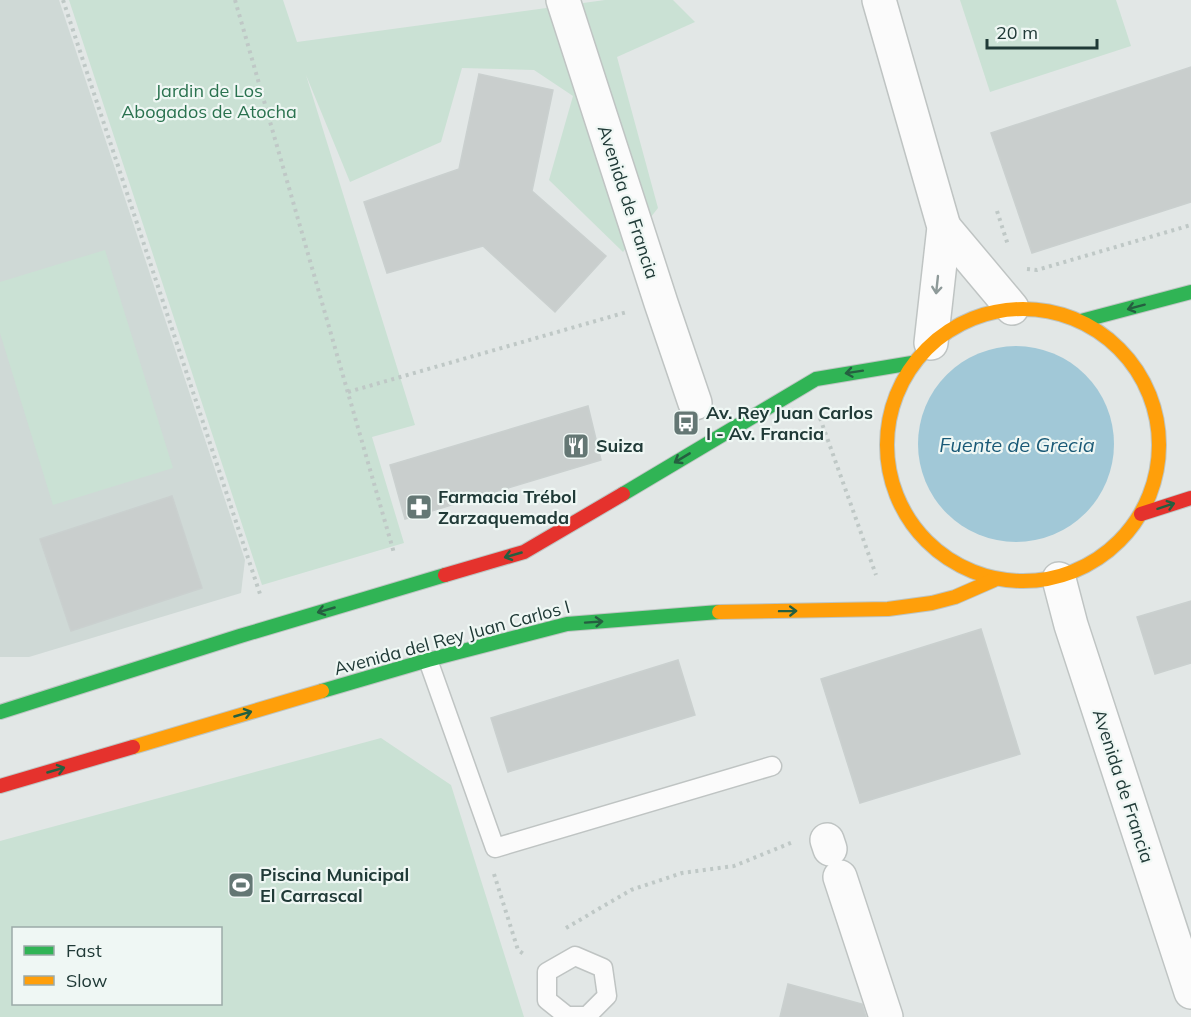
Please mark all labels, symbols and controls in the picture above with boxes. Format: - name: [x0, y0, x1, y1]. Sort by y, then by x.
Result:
- scale bar: [987, 12, 1096, 50]
- text: 20 m: [996, 21, 1038, 44]
- park label: Jardin de Los Abogados de Atocha: [121, 79, 297, 123]
- street label: Avenida de Francia: [593, 122, 664, 282]
- one-way arrow: [931, 275, 942, 295]
- one-way arrow: [1127, 302, 1146, 313]
- one-way arrow: [845, 367, 865, 378]
- place label: Av. Rey Juan Carlos I - Av. Francia: [706, 401, 873, 445]
- bus stop icon: Av. Rey Juan Carlos I - Av. Francia: [671, 408, 701, 438]
- restaurant icon: Suiza: [561, 431, 591, 461]
- water label: Fuente de Grecia: [939, 432, 1095, 457]
- place label: Suiza: [596, 434, 644, 457]
- one-way arrow: [674, 453, 691, 465]
- place label: Farmacia Trébol Zarzaquemada: [438, 485, 576, 529]
- pharmacy icon: Farmacia Trébol Zarzaquemada: [404, 492, 434, 522]
- one-way arrow: [1156, 500, 1175, 511]
- one-way arrow: [504, 550, 523, 562]
- street label: Avenida del Rey Juan Carlos I: [331, 595, 572, 680]
- one-way arrow: [317, 605, 336, 616]
- one-way arrow: [778, 605, 798, 617]
- one-way arrow: [583, 616, 603, 627]
- street label: Avenida de Francia: [1088, 706, 1159, 866]
- one-way arrow: [233, 708, 252, 719]
- one-way arrow: [46, 763, 65, 775]
- place label: Piscina Municipal El Carrascal: [260, 863, 409, 907]
- sports icon: Piscina Municipal El Carrascal: [226, 870, 256, 900]
- legend: [12, 927, 222, 1005]
- text: Fast: [66, 939, 102, 962]
- text: Slow: [66, 969, 108, 992]

